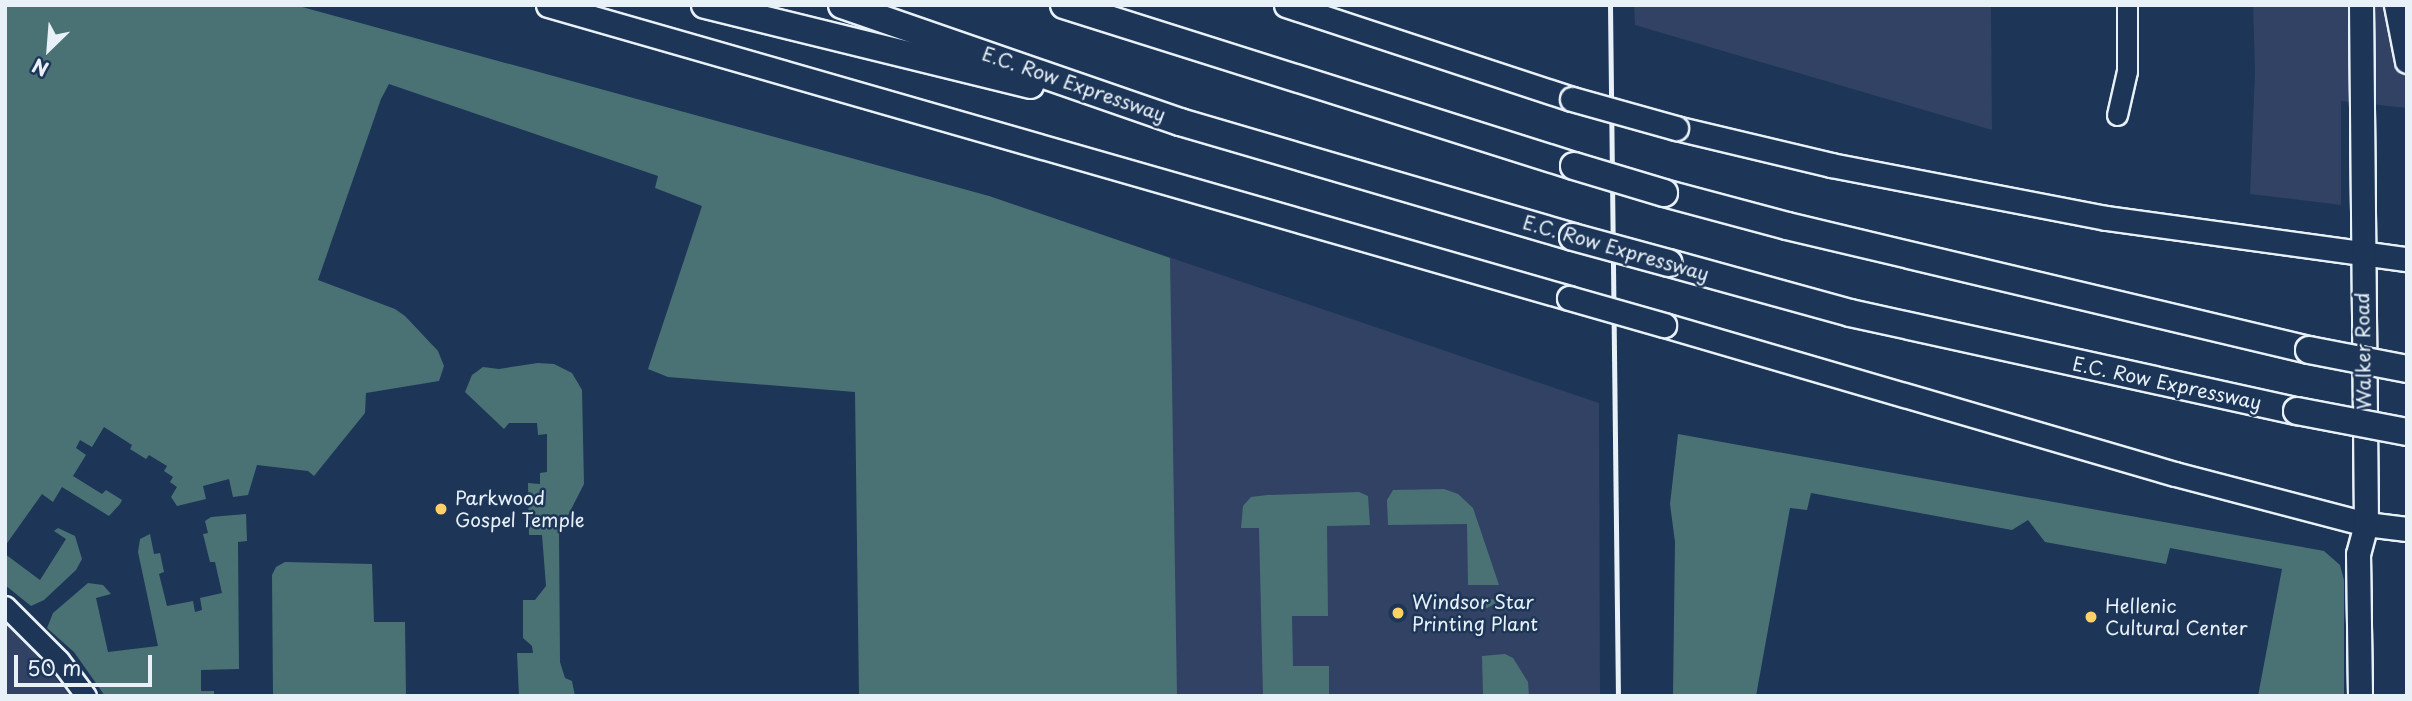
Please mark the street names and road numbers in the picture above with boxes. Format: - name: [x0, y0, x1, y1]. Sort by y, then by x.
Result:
- street label: E.C. Row Expressway: [979, 42, 1169, 126]
- street label: E.C. Row Expressway: [1520, 210, 1712, 286]
- street label: Walker Road: [2351, 291, 2375, 411]
- street label: E.C. Row Expressway: [2070, 352, 2264, 414]

